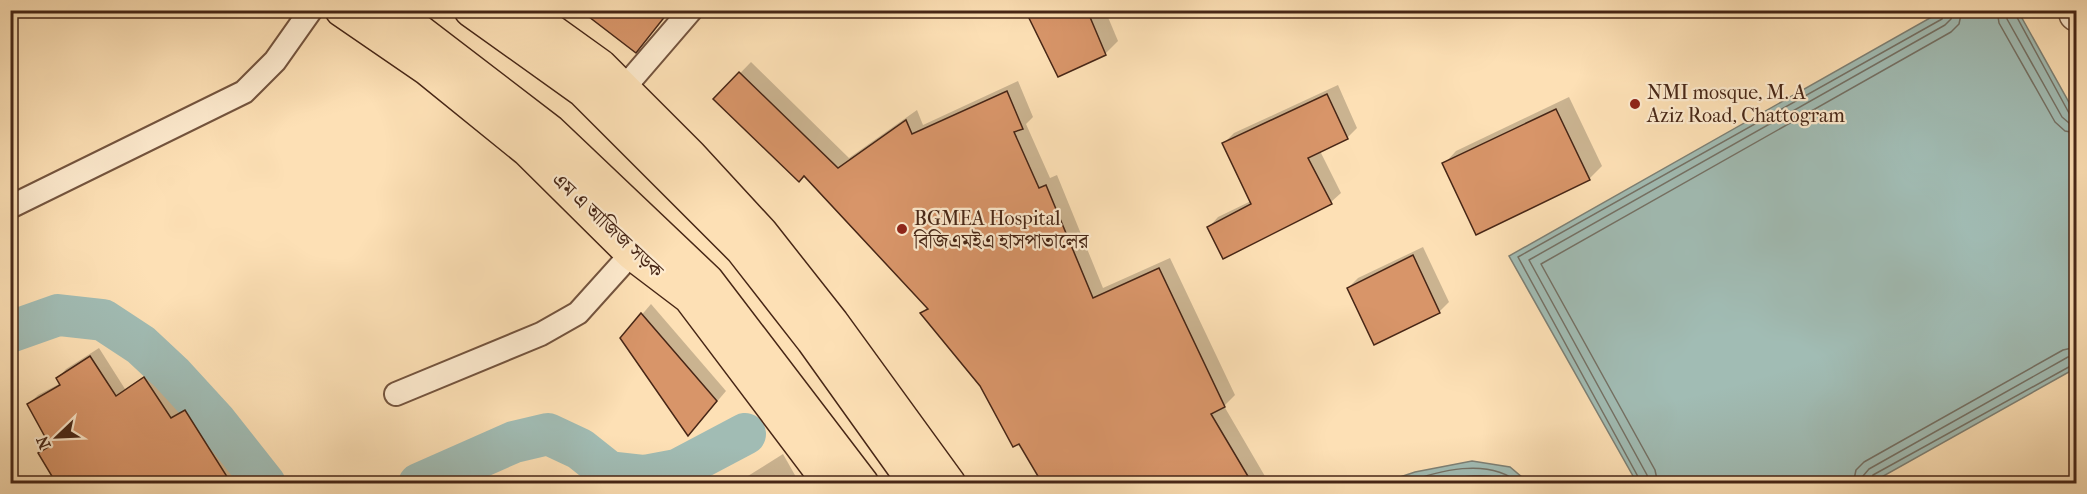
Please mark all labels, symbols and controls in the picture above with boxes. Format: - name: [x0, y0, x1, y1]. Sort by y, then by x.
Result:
- place label: NMI mosque, M. A Aziz Road, Chattogram: [1646, 81, 1845, 127]
- marker: NMI mosque, M. A Aziz Road, Chattogram: [1628, 97, 1642, 111]
- street label: এম এ আজিজ সড়ক: [547, 167, 669, 283]
- place label: BGMEA Hospital বিজিএমইএ হাসপাতালের: [913, 207, 1089, 253]
- marker: BGMEA Hospital বিজিএমইএ হাসপাতালের: [895, 222, 909, 236]
- north arrow: [27, 407, 87, 467]
- text: N: [32, 433, 55, 452]

